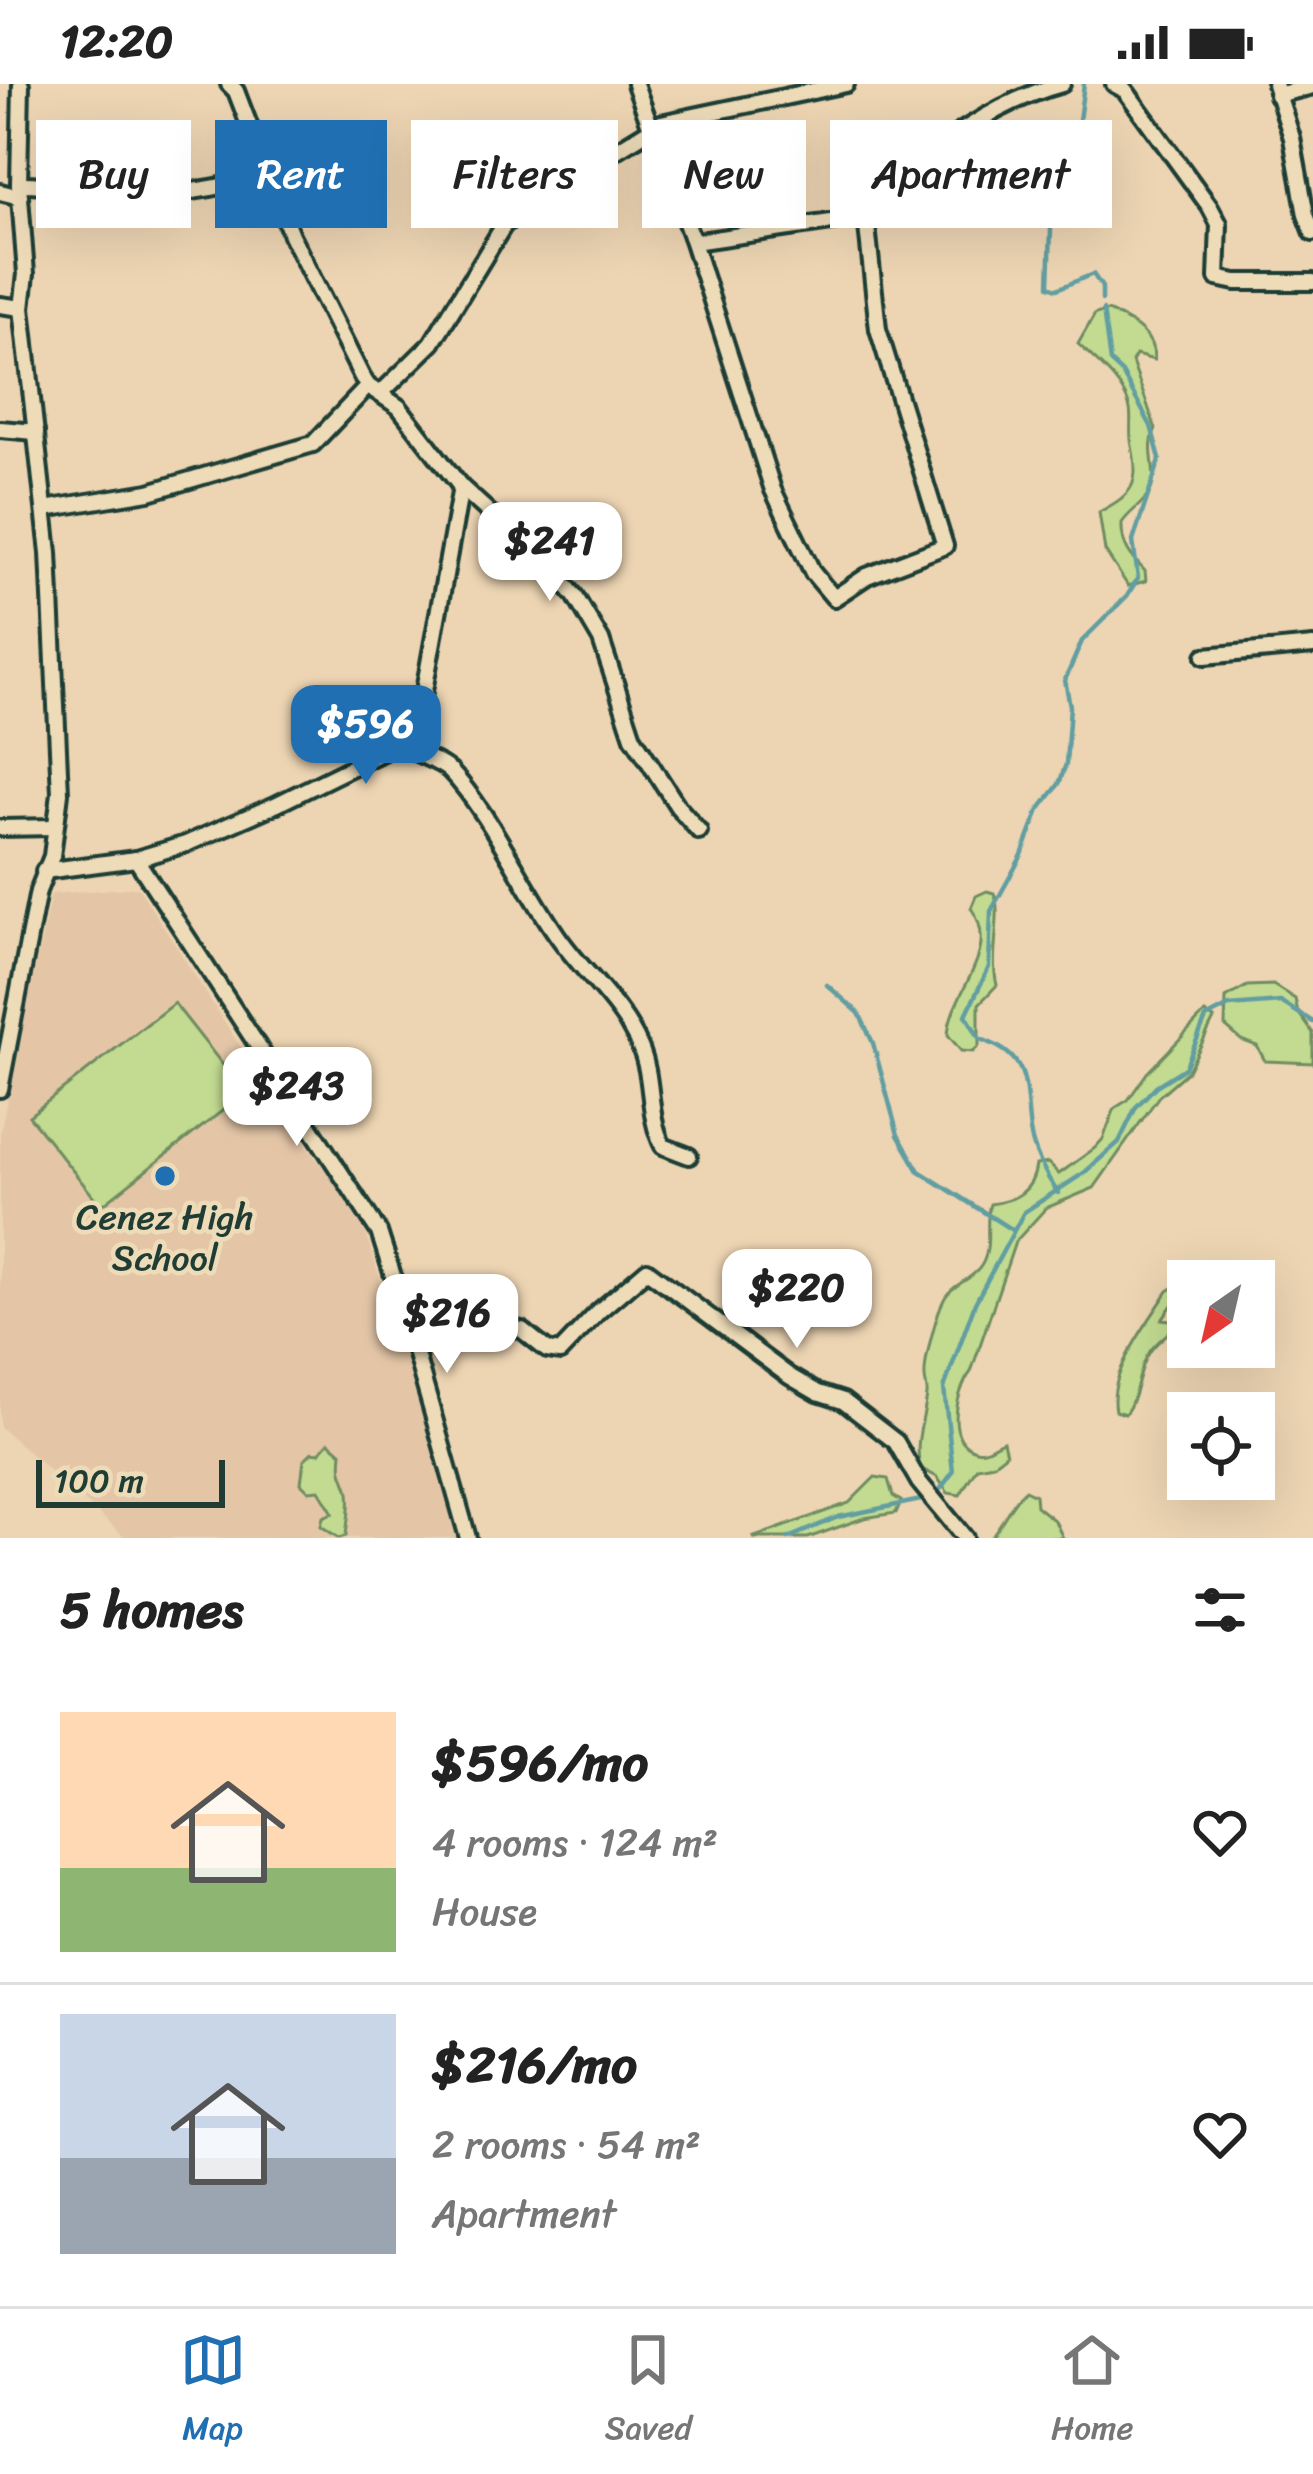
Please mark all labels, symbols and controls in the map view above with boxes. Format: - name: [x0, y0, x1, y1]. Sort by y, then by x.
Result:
- text: 12:20: [60, 2, 173, 82]
- chip: Buy: [36, 120, 191, 228]
- chip: Rent: [215, 120, 387, 228]
- chip: Filters: [411, 120, 618, 228]
- chip: New: [642, 120, 806, 228]
- chip: Apartment: [830, 120, 1112, 228]
- pin: $241: [479, 502, 621, 604]
- text: $241: [505, 506, 595, 575]
- pin: $596: [295, 685, 437, 787]
- text: $596: [318, 689, 414, 758]
- pin: $243: [226, 1047, 368, 1149]
- text: $243: [250, 1051, 344, 1120]
- marker: Cenez High School: [152, 1163, 178, 1189]
- place label: Cenez High School: [76, 1185, 254, 1290]
- pin: $220: [726, 1249, 868, 1351]
- text: $220: [749, 1253, 845, 1322]
- north arrow: [1167, 1260, 1275, 1368]
- map controls: [1167, 1260, 1275, 1500]
- pin: $216: [376, 1274, 518, 1376]
- text: $216: [403, 1278, 491, 1347]
- button: locate: [1167, 1392, 1275, 1500]
- text: 100 m: [54, 1452, 144, 1510]
- scale bar: [36, 1454, 225, 1507]
- text: 5 homes: [60, 1565, 243, 1655]
- icon: filters: [1187, 1577, 1253, 1643]
- text: $596/mo: [432, 1718, 648, 1808]
- icon: home: [156, 1760, 300, 1904]
- icon: heart: [1187, 1799, 1253, 1865]
- text: 4 rooms · 124 m²: [432, 1808, 718, 1877]
- text: House: [432, 1877, 537, 1946]
- text: $216/mo: [432, 2020, 637, 2110]
- icon: home: [156, 2062, 300, 2206]
- icon: heart: [1187, 2101, 1253, 2167]
- text: 2 rooms · 54 m²: [432, 2110, 701, 2179]
- text: Apartment: [432, 2179, 616, 2248]
- tab: Map: [180, 2327, 246, 2457]
- tab: Saved: [605, 2327, 692, 2457]
- tab: Home: [1051, 2327, 1133, 2457]

